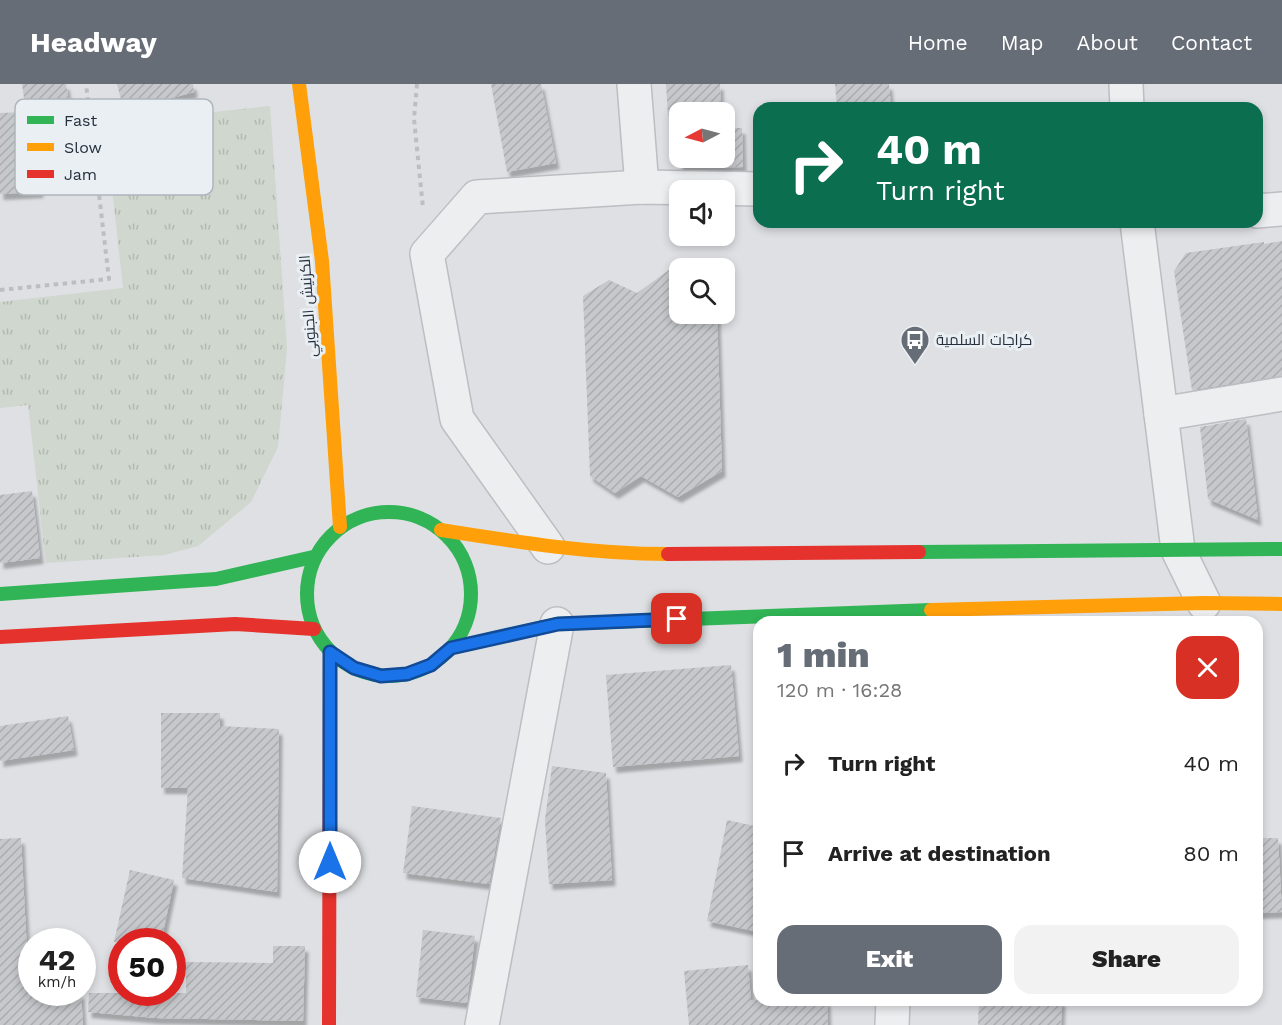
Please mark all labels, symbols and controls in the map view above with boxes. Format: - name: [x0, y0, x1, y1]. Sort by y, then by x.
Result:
- text: Headway: [30, 26, 157, 59]
- text: Home: [908, 30, 968, 55]
- text: Map: [1001, 30, 1044, 55]
- text: About: [1077, 30, 1138, 55]
- text: Contact: [1171, 30, 1252, 55]
- legend: [15, 99, 213, 195]
- north arrow: [669, 102, 735, 168]
- map controls: [669, 102, 735, 324]
- text: Fast: [64, 111, 97, 130]
- text: 40 m: [876, 125, 982, 174]
- icon: right: [777, 126, 855, 204]
- text: Slow: [64, 138, 102, 157]
- text: Jam: [64, 165, 97, 184]
- text: Turn right: [876, 175, 1005, 207]
- button: sound: [669, 180, 735, 246]
- street label: الكرنيش الجنوبي: [295, 254, 324, 358]
- button: search: [669, 258, 735, 324]
- bus stop icon: كراجات السلمية: [899, 324, 931, 366]
- place label: كراجات السلمية: [936, 331, 1033, 349]
- pin: [651, 593, 702, 644]
- icon: arrive: [660, 602, 693, 635]
- text: 1 min: [777, 634, 870, 676]
- button: close: [1176, 636, 1239, 699]
- text: 120 m · 16:28: [777, 678, 902, 702]
- icon: right: [777, 747, 810, 780]
- text: Turn right: [828, 751, 935, 776]
- text: 40 m: [1183, 751, 1239, 776]
- position arrow: [298, 830, 362, 894]
- icon: arrive: [777, 837, 810, 870]
- text: Arrive at destination: [828, 841, 1051, 866]
- text: 80 m: [1183, 841, 1239, 866]
- button: Exit: [777, 925, 1002, 994]
- button: Share: [1014, 925, 1239, 994]
- speed limit sign: 50: [108, 928, 186, 1006]
- text: 42: [39, 942, 75, 977]
- text: km/h: [38, 973, 76, 991]

